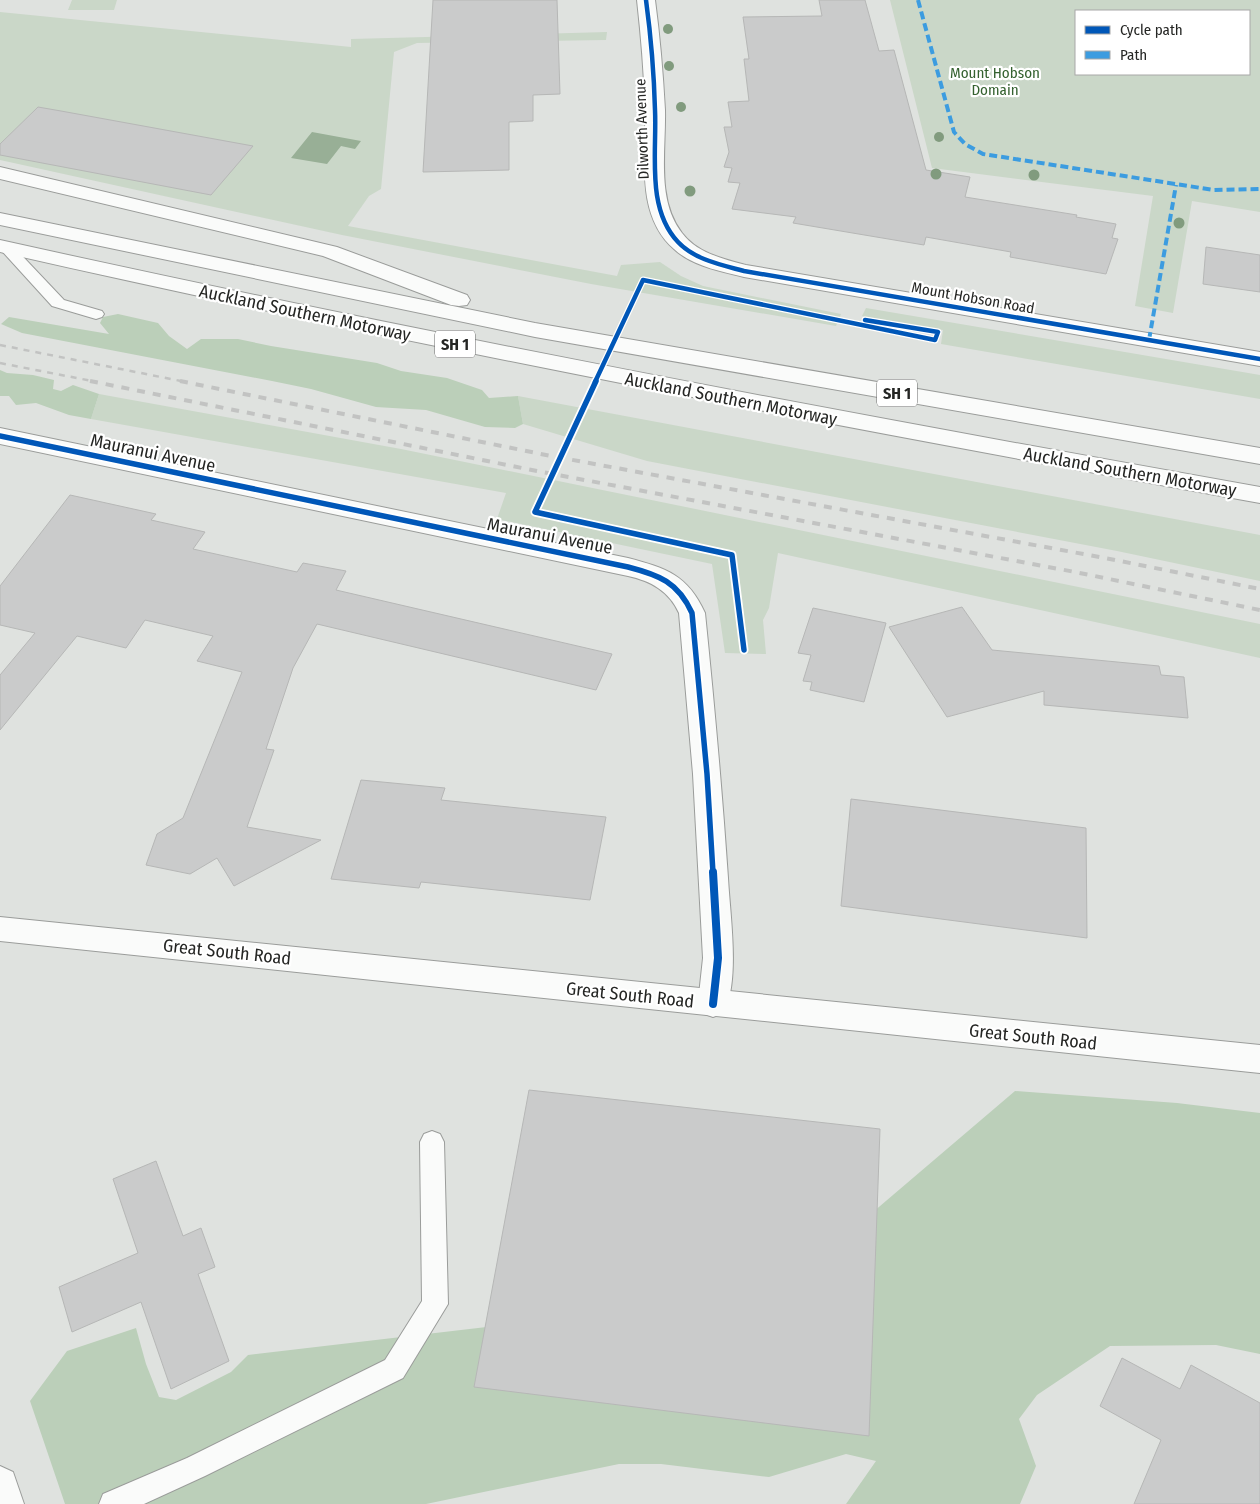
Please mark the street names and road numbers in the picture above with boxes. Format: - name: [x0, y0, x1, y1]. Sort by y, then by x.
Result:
- street label: Dilworth Avenue: [631, 78, 653, 180]
- street label: Mount Hobson Road: [910, 278, 1036, 318]
- street label: Auckland Southern Motorway: [197, 280, 413, 346]
- road number: SH 1: [435, 330, 475, 358]
- street label: Auckland Southern Motorway: [623, 368, 839, 430]
- road number: SH 1: [877, 379, 917, 406]
- street label: Mauranui Avenue: [88, 429, 218, 477]
- street label: Auckland Southern Motorway: [1022, 442, 1238, 502]
- street label: Mauranui Avenue: [485, 513, 615, 559]
- street label: Great South Road: [162, 934, 292, 970]
- street label: Great South Road: [565, 977, 695, 1013]
- street label: Great South Road: [968, 1019, 1098, 1055]

